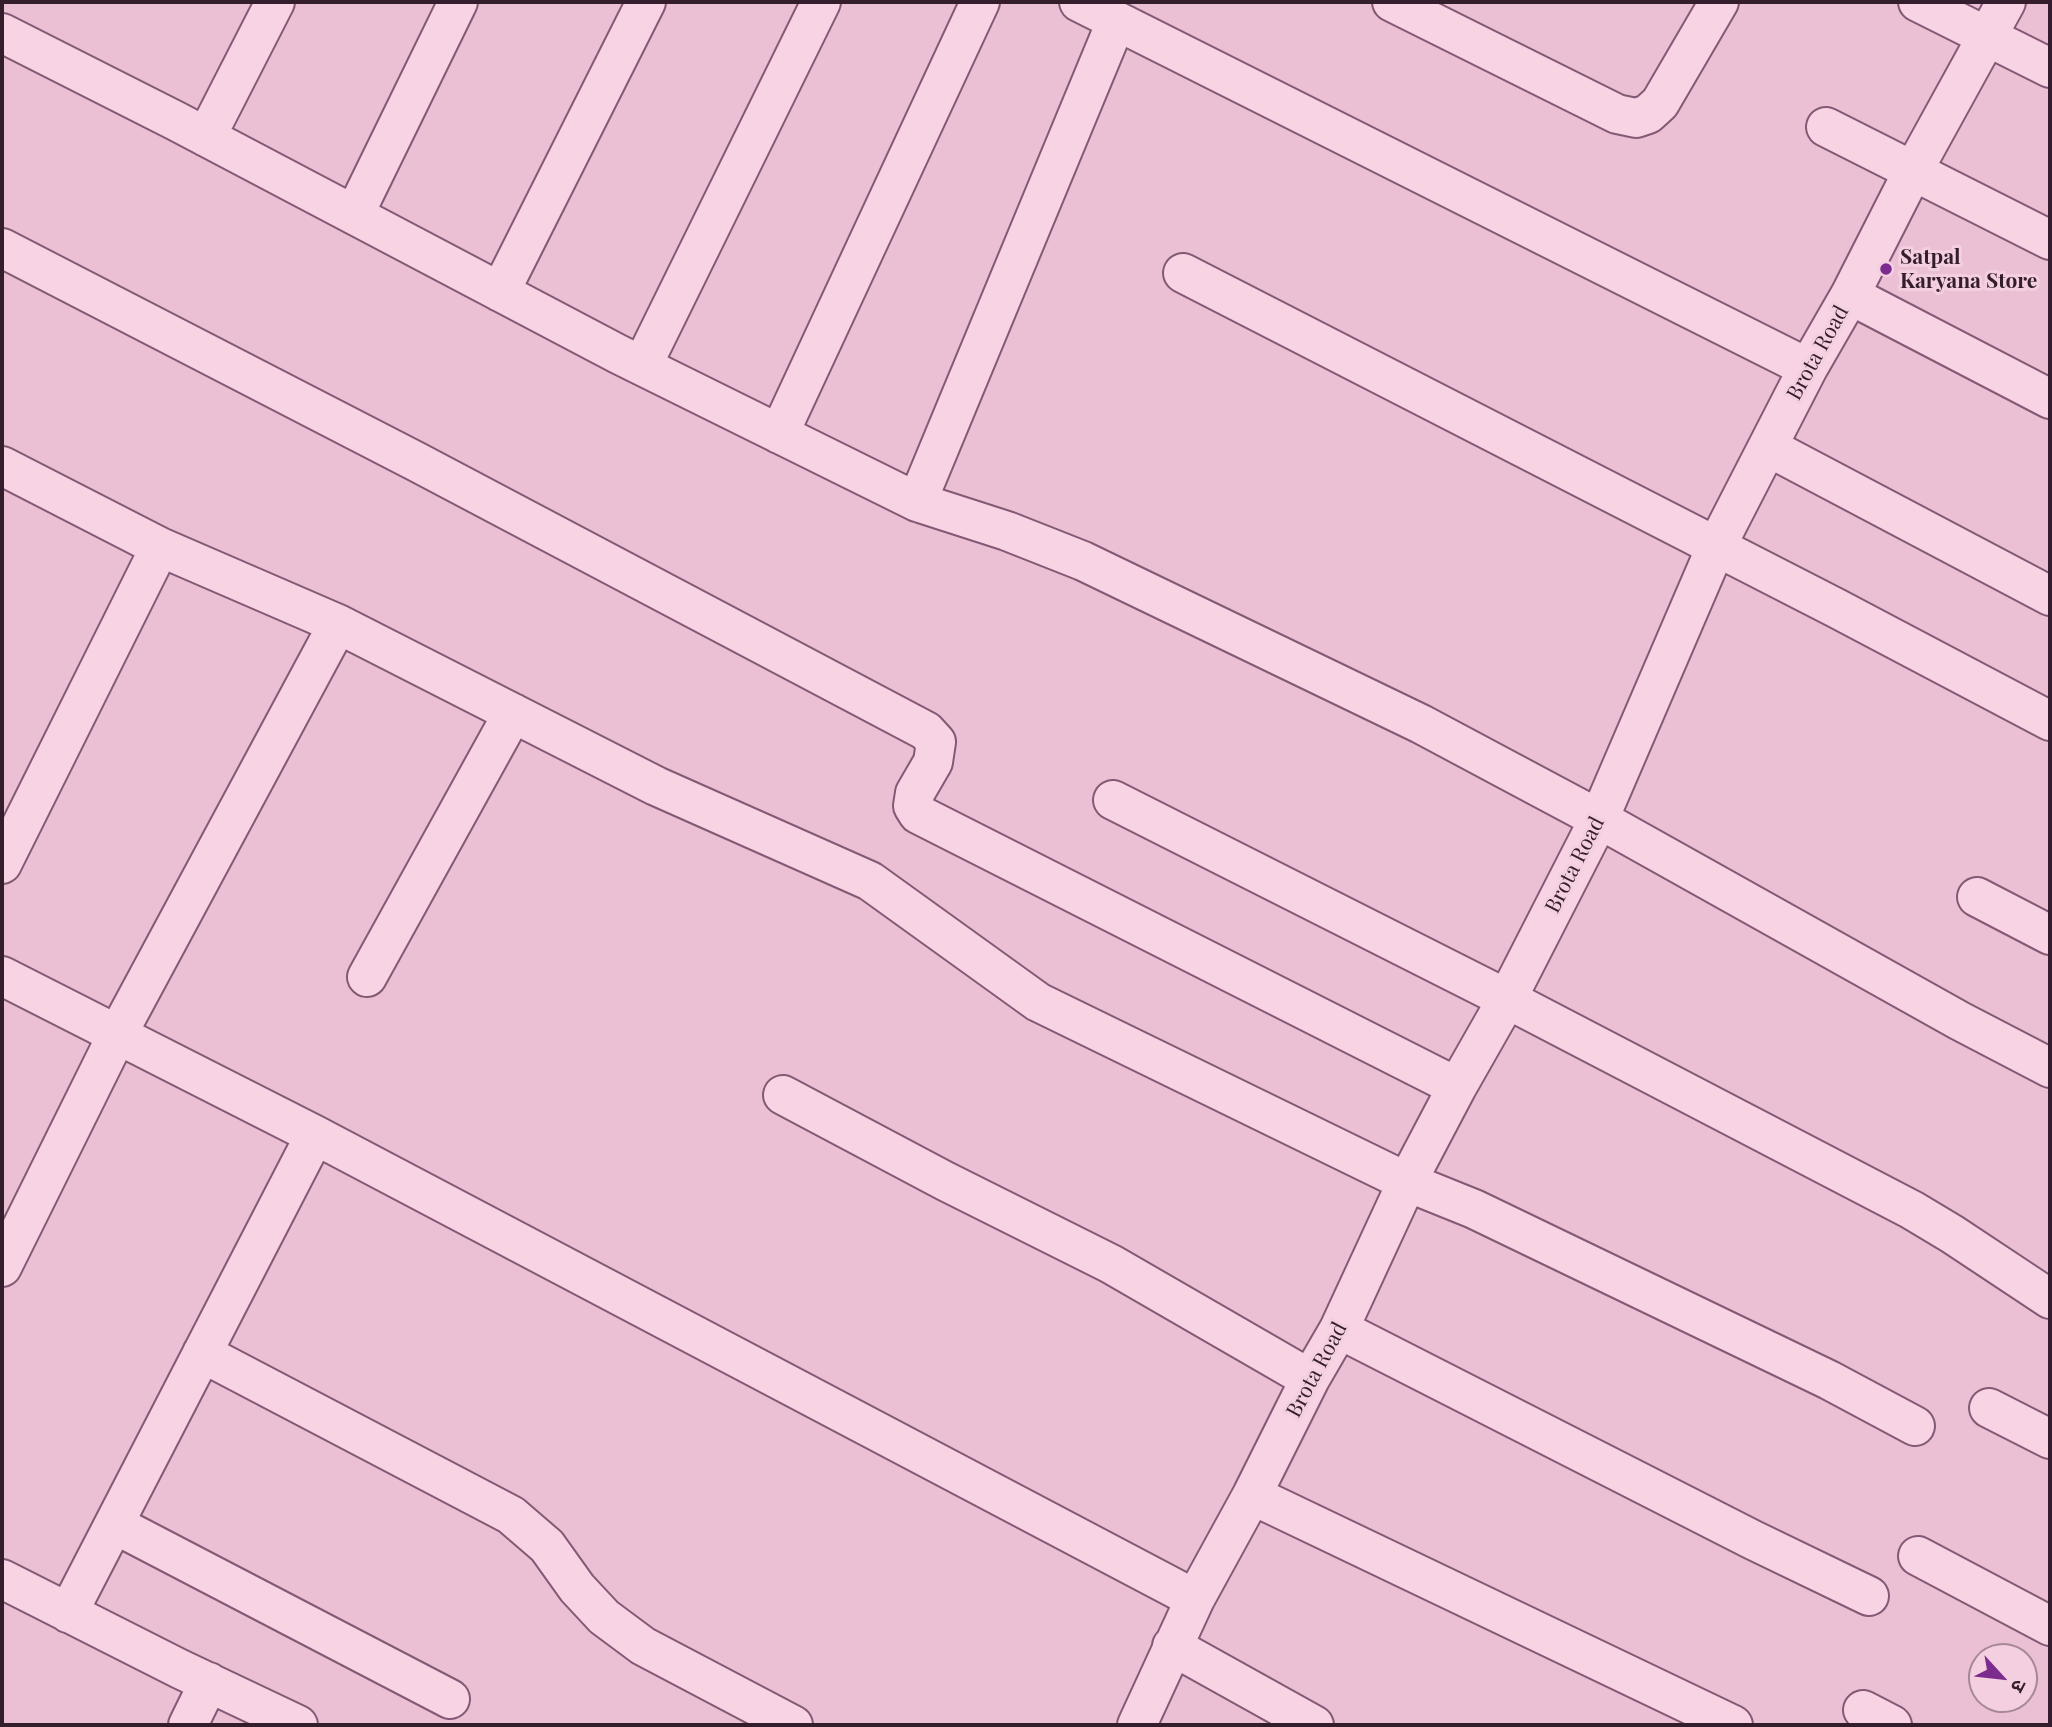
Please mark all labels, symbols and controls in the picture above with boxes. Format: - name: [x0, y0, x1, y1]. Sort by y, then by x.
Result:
- place label: Satpal Karyana Store: [1900, 244, 2037, 294]
- marker: Satpal Karyana Store: [1878, 261, 1894, 277]
- street label: Brota Road: [1782, 301, 1854, 405]
- street label: Brota Road: [1540, 813, 1610, 917]
- street label: Brota Road: [1281, 1318, 1353, 1422]
- north arrow: [1968, 1643, 2038, 1713]
- text: उ: [2006, 1676, 2034, 1697]

